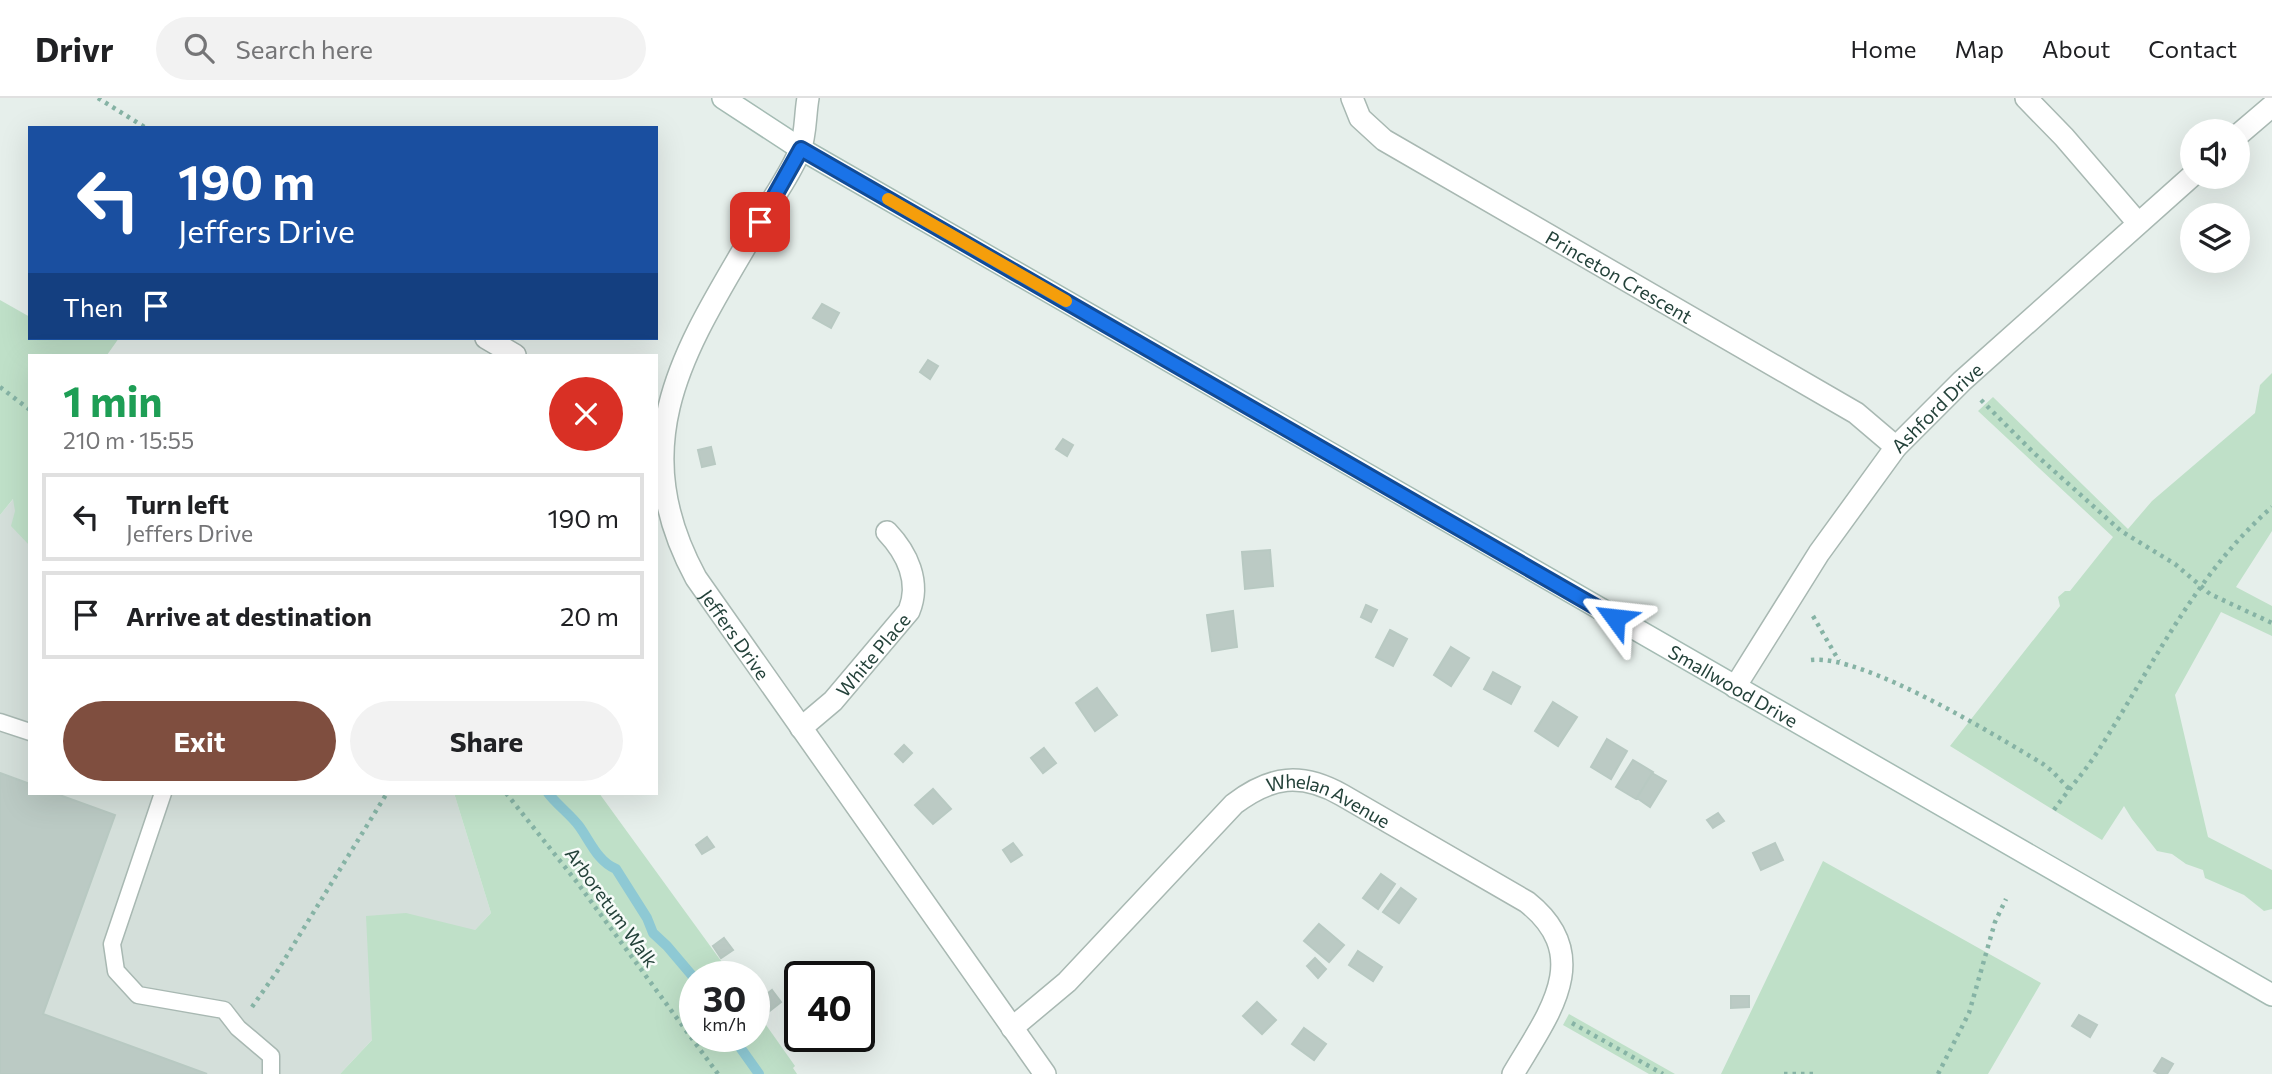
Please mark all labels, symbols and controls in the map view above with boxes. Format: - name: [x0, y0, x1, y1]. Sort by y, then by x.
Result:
- search box: [156, 17, 646, 80]
- text: Drivr: [35, 28, 114, 69]
- icon: search: [180, 29, 218, 67]
- text: Search here: [236, 33, 373, 64]
- text: Home: [1851, 34, 1917, 63]
- text: Map: [1955, 34, 2004, 63]
- text: About: [2042, 34, 2110, 63]
- text: Contact: [2148, 34, 2237, 63]
- map controls: [2180, 119, 2250, 273]
- button: sound: [2180, 119, 2250, 189]
- text: 190 m: [178, 150, 315, 210]
- icon: left: [63, 154, 154, 245]
- pin: [730, 192, 790, 252]
- icon: arrive: [741, 203, 779, 241]
- button: layers: [2180, 203, 2250, 273]
- text: Jeffers Drive: [178, 210, 355, 250]
- street label: Princeton Crescent: [1542, 225, 1697, 328]
- icon: arrive: [137, 287, 175, 325]
- text: Then: [63, 291, 123, 322]
- street label: Ashford Drive: [1886, 357, 1987, 457]
- text: 1 min: [63, 374, 163, 426]
- button: close: [549, 377, 623, 451]
- text: 210 m · 15:55: [63, 426, 194, 454]
- text: Turn left: [126, 488, 229, 519]
- icon: left: [67, 498, 105, 536]
- text: 190 m: [547, 502, 619, 533]
- text: Jeffers Drive: [126, 519, 253, 547]
- position arrow: [1578, 581, 1652, 655]
- street label: Jeffers Drive: [696, 585, 775, 684]
- icon: arrive: [67, 596, 105, 634]
- text: Arrive at destination: [126, 600, 372, 631]
- text: 20 m: [560, 600, 619, 631]
- street label: White Place: [831, 608, 914, 701]
- street label: Smallwood Drive: [1665, 639, 1802, 732]
- button: Exit: [63, 701, 336, 781]
- button: Share: [350, 701, 623, 781]
- street label: Whelan Avenue: [1264, 768, 1395, 832]
- street label: Arboretum Walk: [561, 843, 663, 971]
- speed limit sign: 40: [784, 961, 875, 1052]
- text: 30: [703, 976, 746, 1019]
- text: km/h: [703, 1013, 746, 1035]

